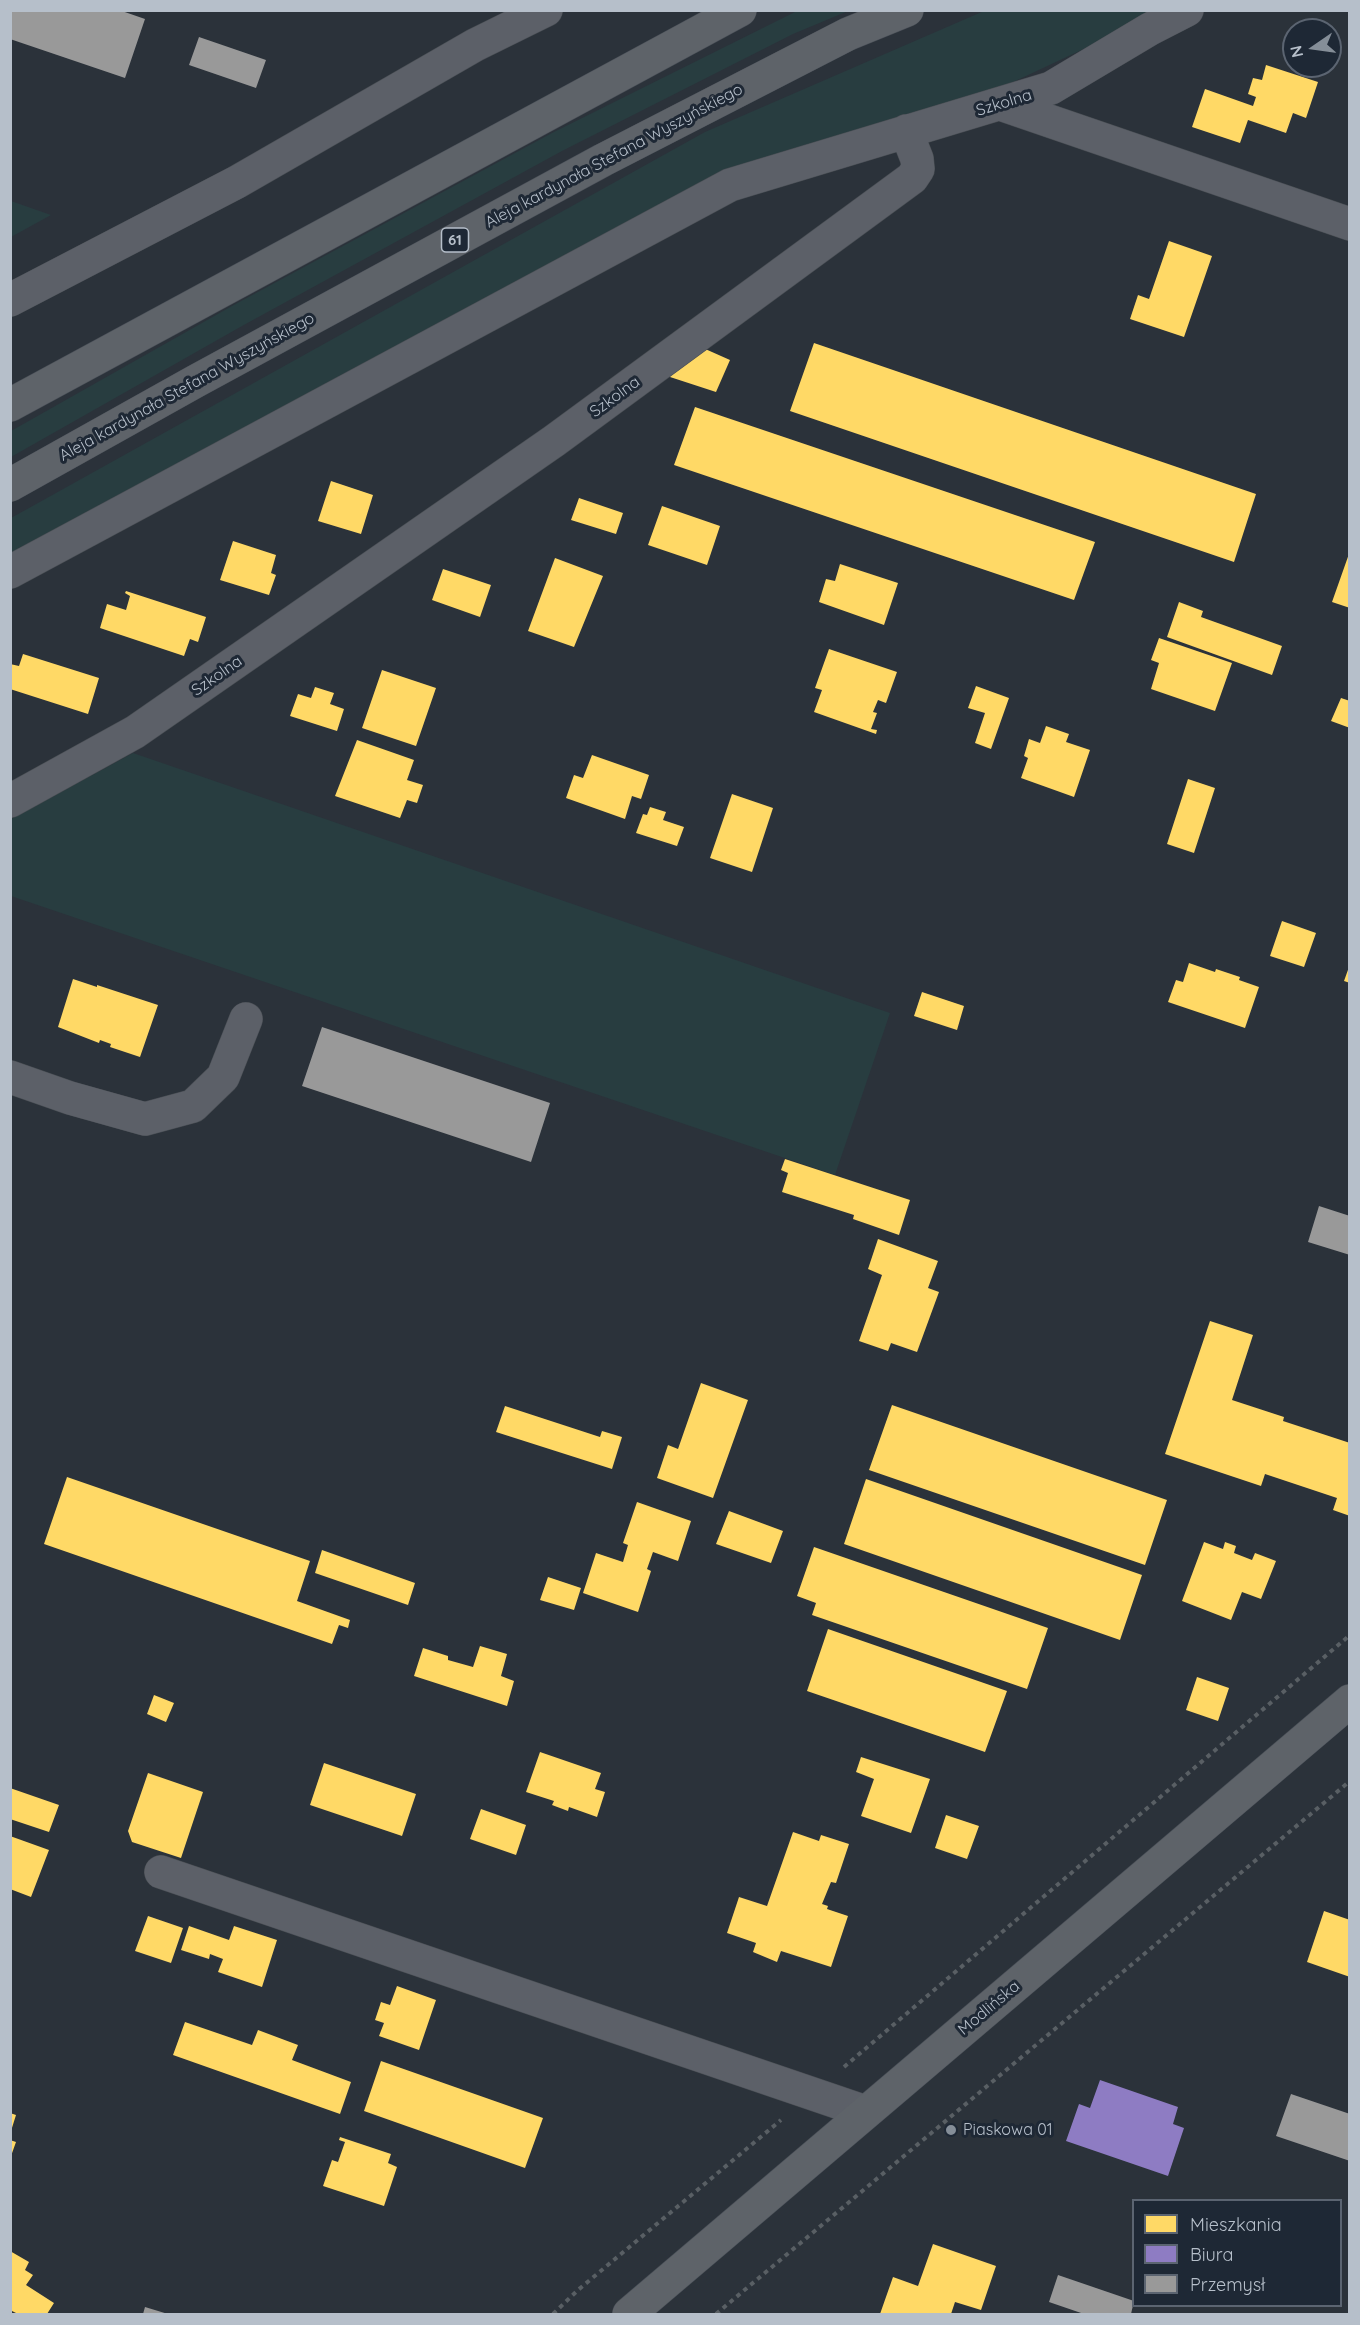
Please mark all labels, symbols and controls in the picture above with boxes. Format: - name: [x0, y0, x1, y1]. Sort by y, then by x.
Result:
- north arrow: [1282, 18, 1342, 78]
- text: N: [1285, 44, 1307, 60]
- street label: Aleja kardynała Stefana Wyszyńskiego: [482, 80, 746, 232]
- street label: Szkolna: [974, 85, 1034, 121]
- road number: 61: [442, 228, 468, 252]
- street label: Aleja kardynała Stefana Wyszyńskiego: [56, 309, 318, 465]
- street label: Szkolna: [586, 372, 644, 422]
- street label: Szkolna: [188, 652, 246, 700]
- street label: Modlińska: [954, 1977, 1024, 2039]
- place label: Piaskowa 01: [963, 2120, 1053, 2140]
- marker: Piaskowa 01: [944, 2123, 958, 2137]
- legend: [1132, 2199, 1342, 2307]
- text: Mieszkania: [1190, 2213, 1282, 2236]
- text: Biura: [1190, 2243, 1233, 2266]
- text: Przemysł: [1190, 2273, 1265, 2296]

